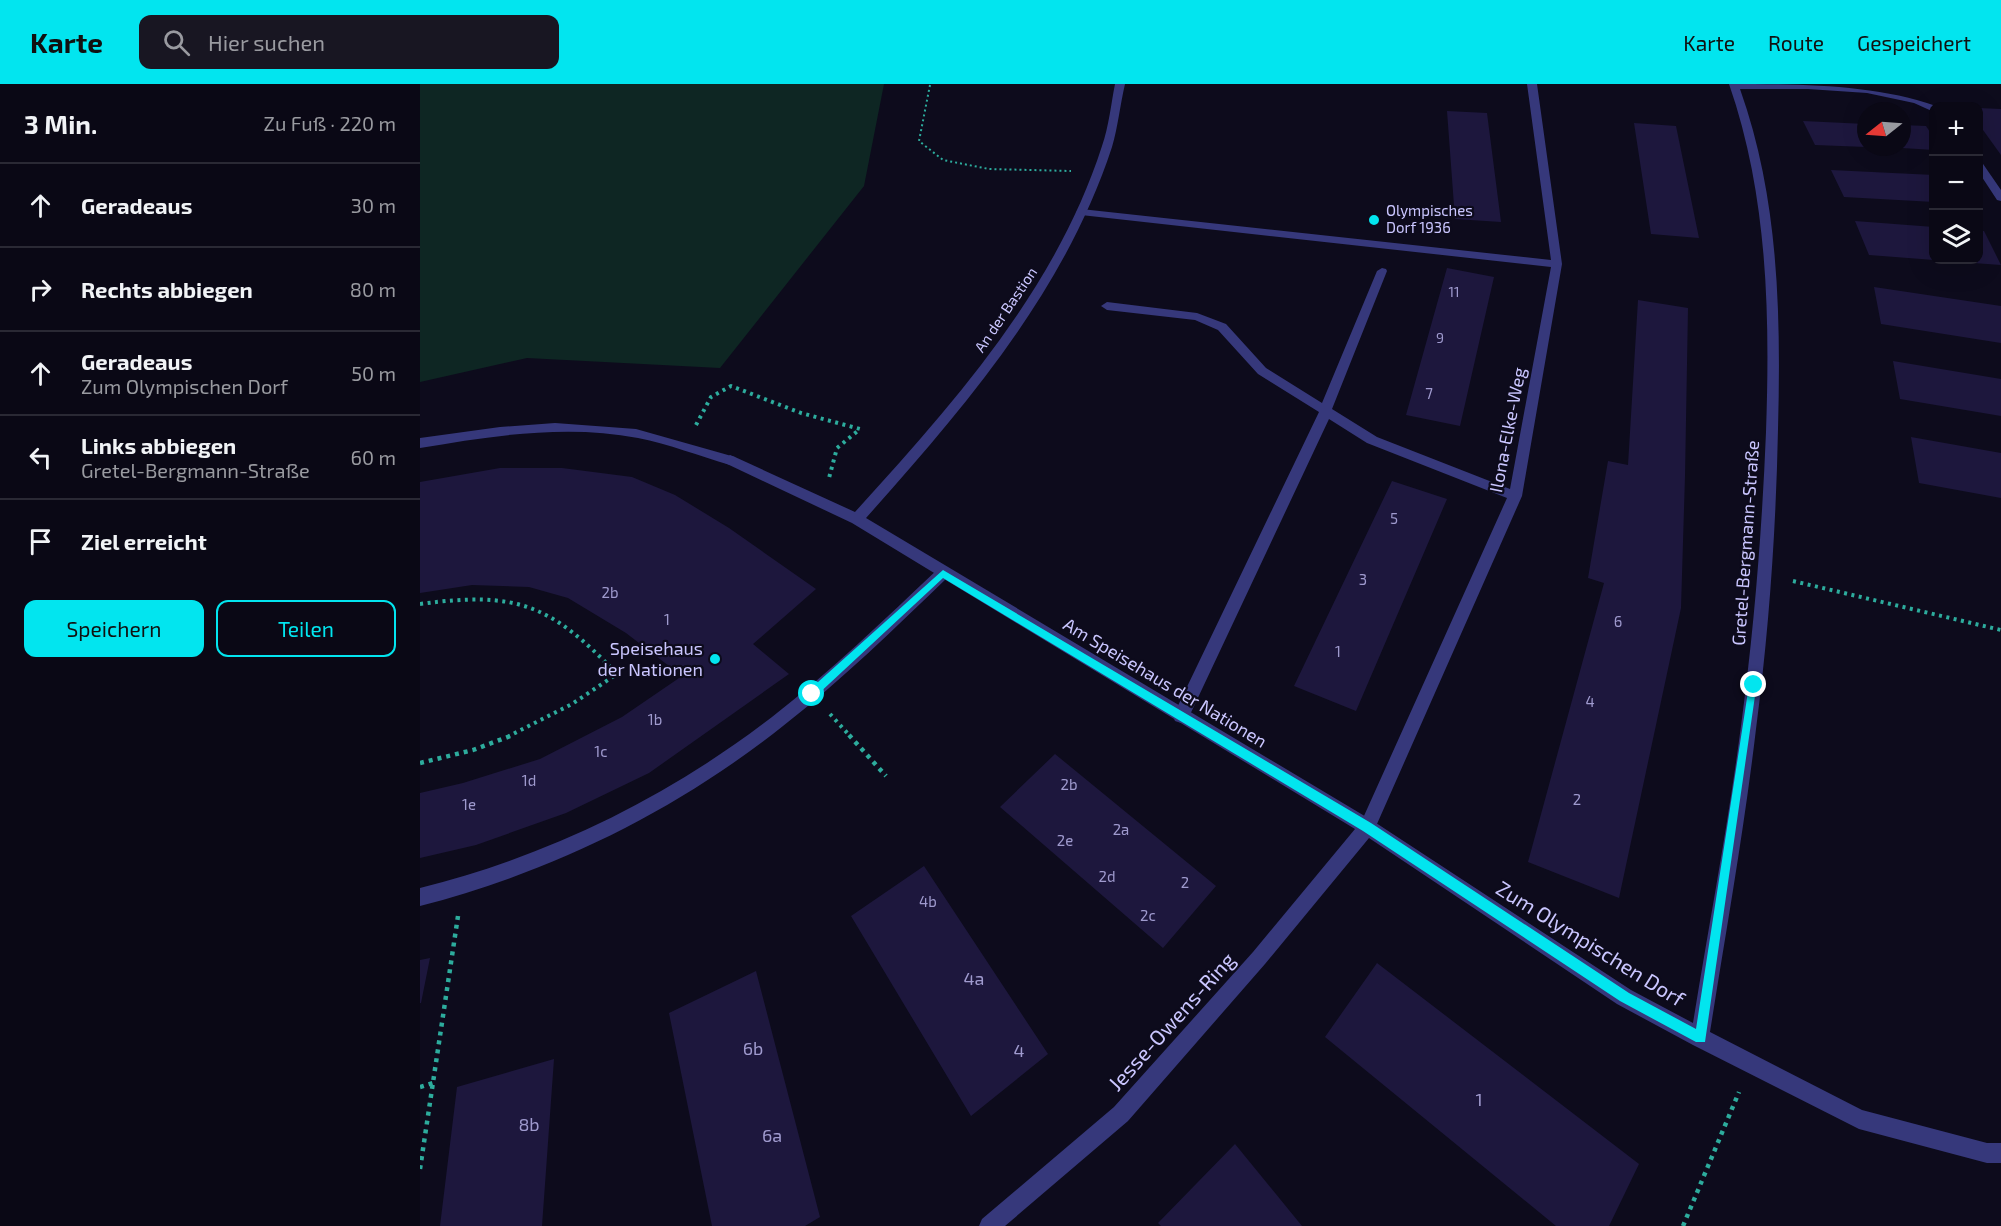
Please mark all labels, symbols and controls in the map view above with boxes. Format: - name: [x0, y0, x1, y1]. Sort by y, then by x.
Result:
- search box: [139, 15, 559, 69]
- text: Karte: [30, 25, 103, 59]
- icon: search: [160, 26, 193, 59]
- text: Hier suchen: [208, 29, 325, 55]
- text: Karte: [1683, 30, 1735, 55]
- text: Route: [1768, 30, 1824, 55]
- text: Gespeichert: [1857, 30, 1971, 55]
- north arrow: [1857, 102, 1911, 156]
- map controls: [1929, 102, 1983, 264]
- button: +: [1929, 102, 1983, 156]
- text: 3 Min.: [24, 108, 97, 139]
- text: Zu Fuß · 220 m: [264, 111, 396, 135]
- button: −: [1929, 156, 1983, 210]
- icon: ahead: [24, 189, 57, 222]
- text: Geradeaus: [81, 192, 192, 218]
- text: 30 m: [351, 193, 396, 217]
- place label: Olympisches Dorf 1936: [1386, 201, 1473, 236]
- button: layers: [1929, 210, 1983, 264]
- marker: Olympisches Dorf 1936: [1367, 213, 1381, 227]
- street label: An der Bastion: [970, 263, 1040, 355]
- icon: right: [24, 273, 57, 306]
- text: Rechts abbiegen: [81, 276, 253, 302]
- text: 80 m: [350, 277, 396, 301]
- house number: 11: [1448, 283, 1460, 300]
- house number: 9: [1436, 329, 1444, 346]
- text: Geradeaus: [81, 348, 192, 374]
- icon: ahead: [24, 357, 57, 390]
- text: 50 m: [351, 361, 396, 385]
- street label: Ilona-Elke-Weg: [1484, 365, 1530, 494]
- text: Zum Olympischen Dorf: [81, 374, 288, 398]
- house number: 7: [1425, 384, 1433, 402]
- text: Links abbiegen: [81, 432, 236, 458]
- street label: Gretel-Bergmann-Straße: [1727, 440, 1763, 646]
- icon: left: [24, 441, 57, 474]
- text: 60 m: [351, 445, 396, 469]
- text: Gretel-Bergmann-Straße: [81, 458, 310, 482]
- house number: 5: [1390, 509, 1398, 527]
- icon: arrive: [24, 525, 57, 558]
- text: Ziel erreicht: [81, 528, 207, 554]
- house number: 3: [1359, 570, 1367, 588]
- house number: 2b: [602, 583, 618, 601]
- button: Speichern: [24, 600, 204, 657]
- button: Teilen: [216, 600, 396, 657]
- house number: 1: [664, 610, 670, 628]
- house number: 6: [1614, 612, 1622, 630]
- street label: Am Speisehaus der Nationen: [1060, 613, 1271, 752]
- place label: Speisehaus der Nationen: [597, 637, 703, 680]
- house number: 1: [1335, 642, 1341, 660]
- marker: Speisehaus der Nationen: [708, 652, 722, 666]
- route end: [1740, 671, 1766, 697]
- route start: [798, 680, 824, 706]
- house number: 4: [1585, 692, 1595, 710]
- house number: 1b: [648, 710, 662, 728]
- house number: 1c: [594, 742, 608, 760]
- house number: 1d: [522, 771, 536, 789]
- house number: 2b: [1061, 775, 1077, 793]
- house number: 2: [1573, 790, 1581, 808]
- house number: 1e: [462, 795, 476, 813]
- house number: 2a: [1113, 820, 1129, 838]
- house number: 2e: [1057, 831, 1073, 849]
- house number: 2d: [1098, 867, 1116, 885]
- house number: 2: [1181, 873, 1189, 891]
- street label: Zum Olympischen Dorf: [1492, 875, 1690, 1011]
- house number: 4b: [919, 892, 937, 910]
- house number: 2c: [1140, 906, 1156, 924]
- street label: Jesse-Owens-Ring: [1102, 947, 1240, 1095]
- house number: 4a: [964, 967, 984, 989]
- house number: 6b: [743, 1037, 763, 1059]
- house number: 4: [1013, 1039, 1025, 1061]
- house number: 1: [1475, 1088, 1483, 1110]
- house number: 8b: [518, 1113, 540, 1135]
- house number: 6a: [762, 1124, 782, 1146]

